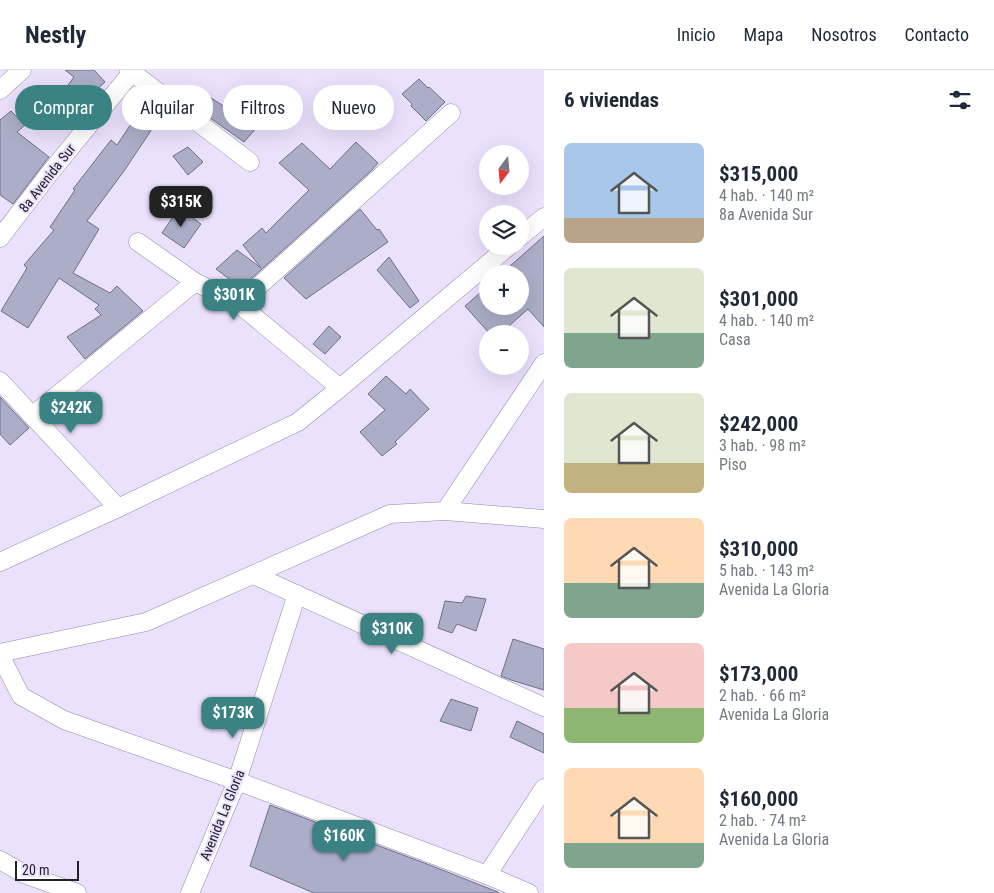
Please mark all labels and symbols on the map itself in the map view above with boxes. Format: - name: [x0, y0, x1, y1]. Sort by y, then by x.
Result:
- street label: 8a Avenida Sur: [15, 141, 79, 215]
- north arrow: [479, 145, 529, 195]
- pin: $315K: [146, 186, 216, 228]
- pin: $301K: [199, 278, 269, 321]
- pin: $242K: [36, 392, 106, 434]
- pin: $310K: [357, 612, 427, 655]
- pin: $173K: [198, 696, 268, 739]
- street label: Avenida La Gloria: [197, 767, 247, 863]
- pin: $160K: [309, 820, 379, 862]
- scale bar: [15, 858, 79, 881]

